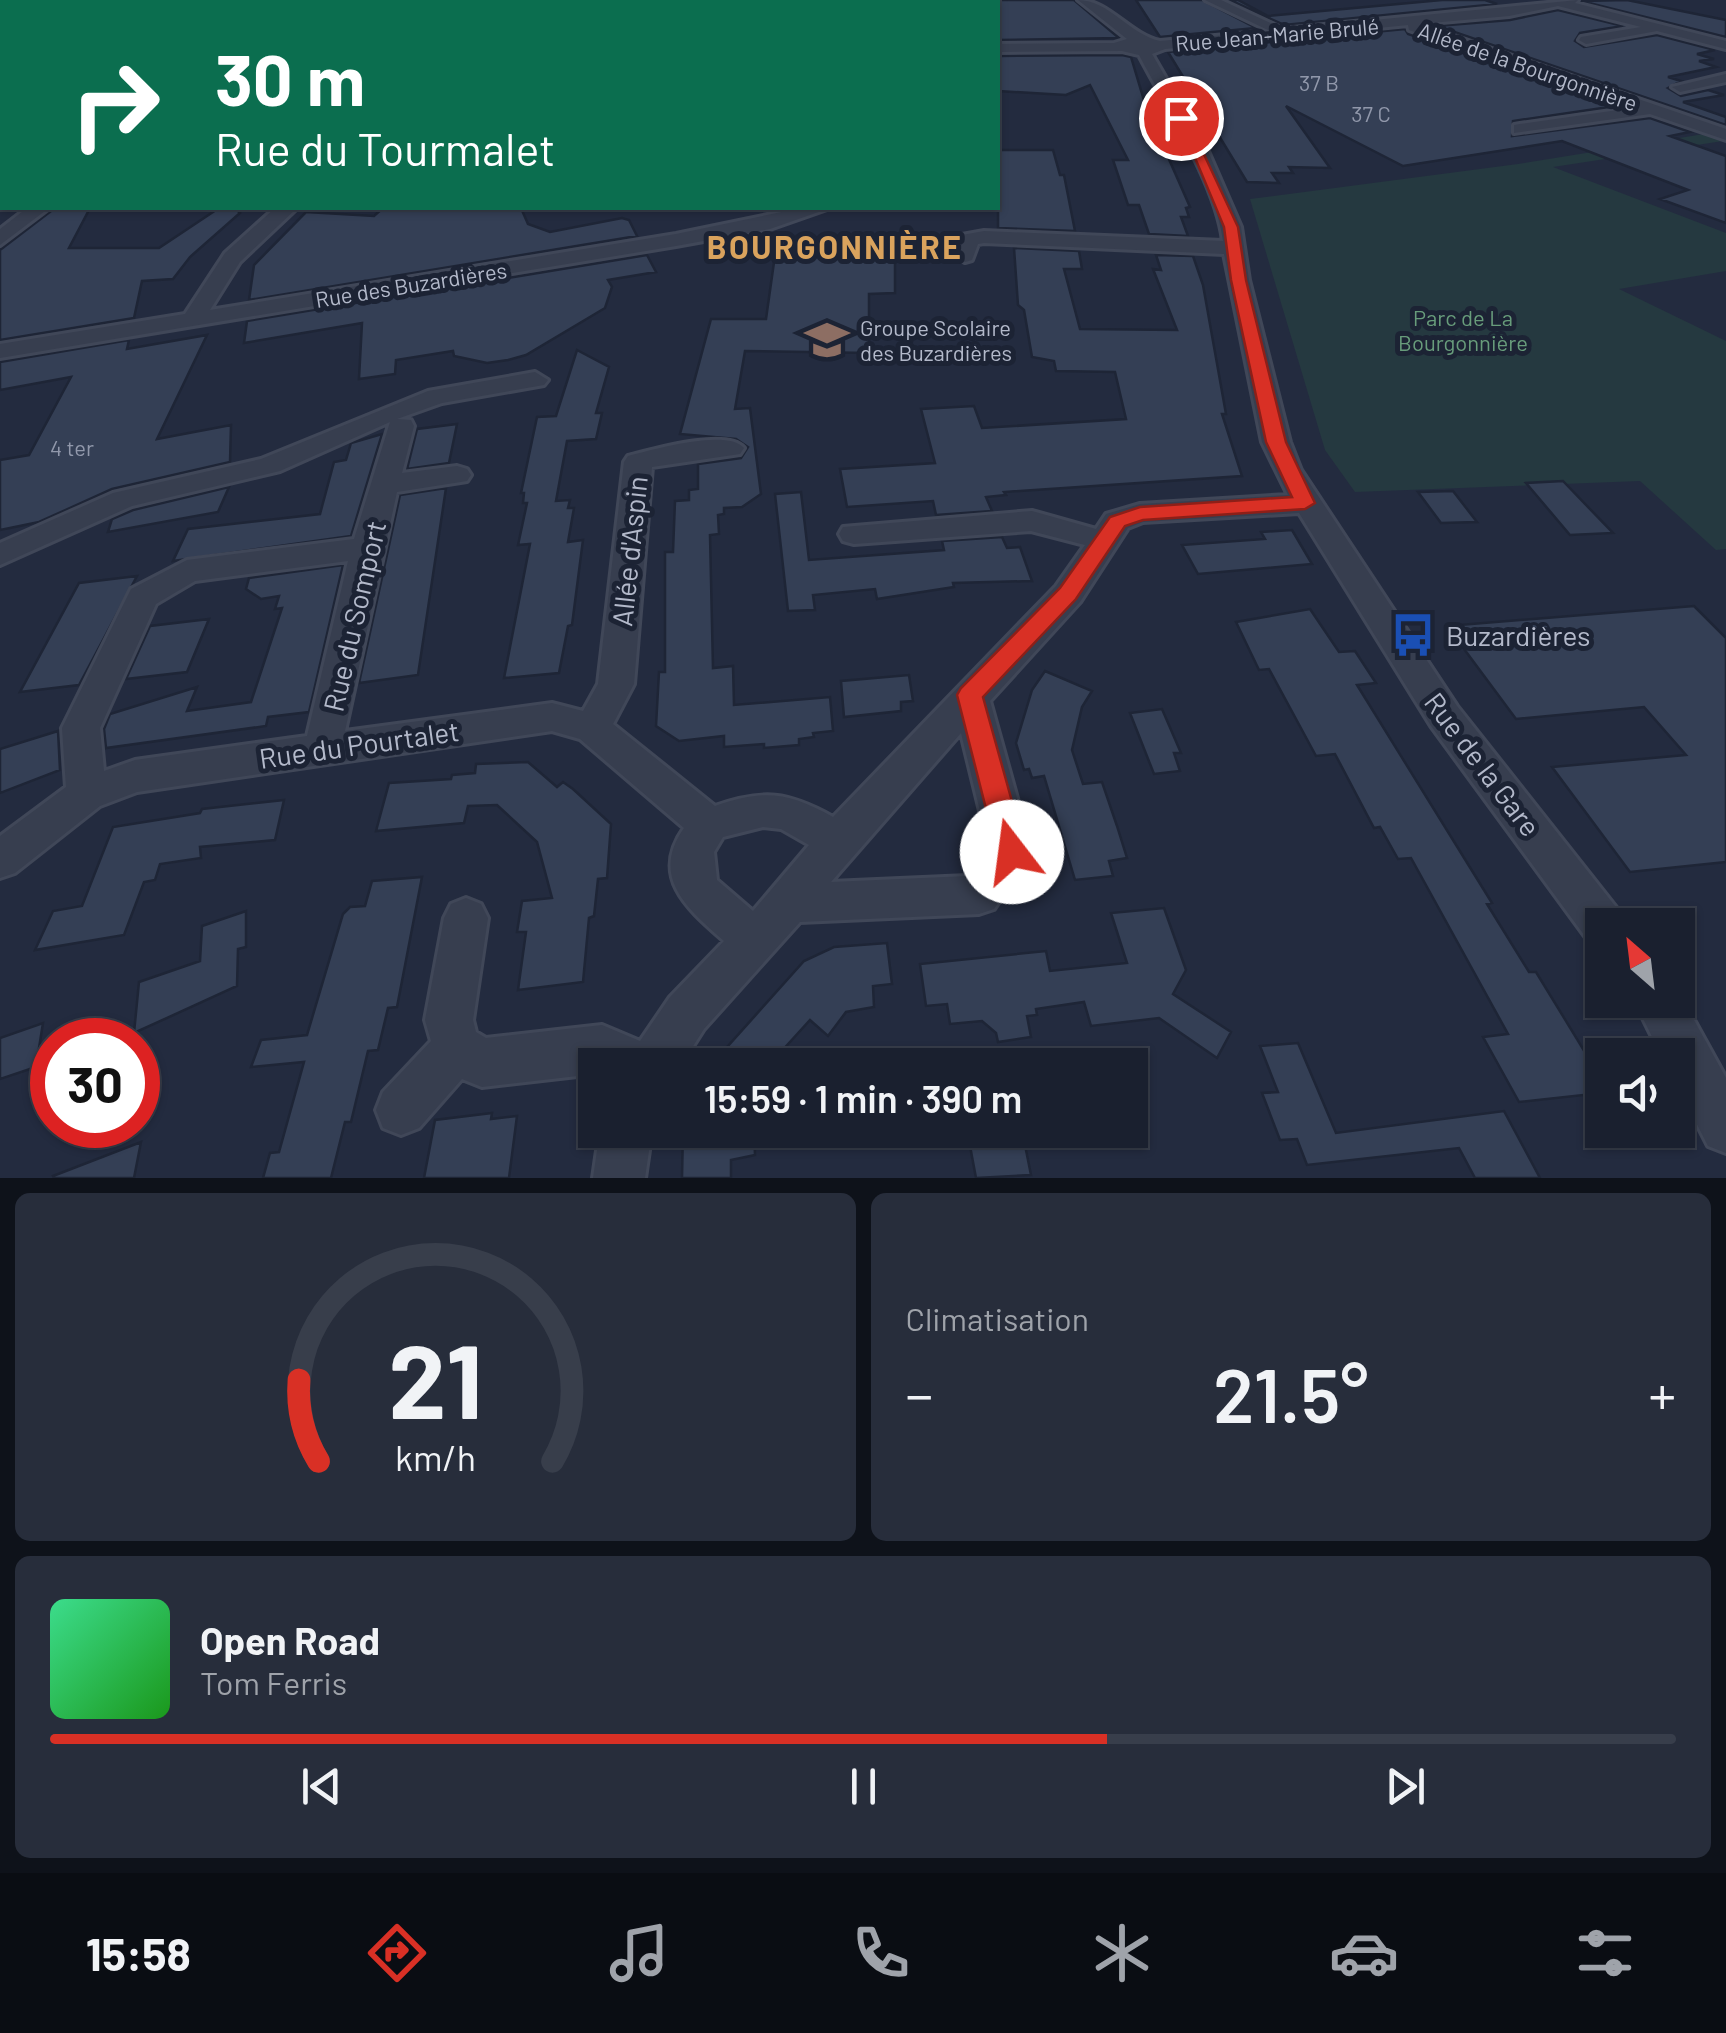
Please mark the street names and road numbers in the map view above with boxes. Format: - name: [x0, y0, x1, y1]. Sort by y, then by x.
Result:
- street label: Rue Jean-Marie Brulé: [1174, 12, 1380, 56]
- street label: Allée de la Bourgonnière: [1415, 16, 1641, 116]
- street label: Rue des Buzardières: [313, 256, 509, 312]
- street label: Allée d'Aspin: [604, 474, 654, 628]
- street label: Rue du Somport: [316, 517, 392, 715]
- street label: Rue de la Gare: [1418, 685, 1548, 843]
- street label: Rue du Pourtalet: [257, 713, 461, 775]

